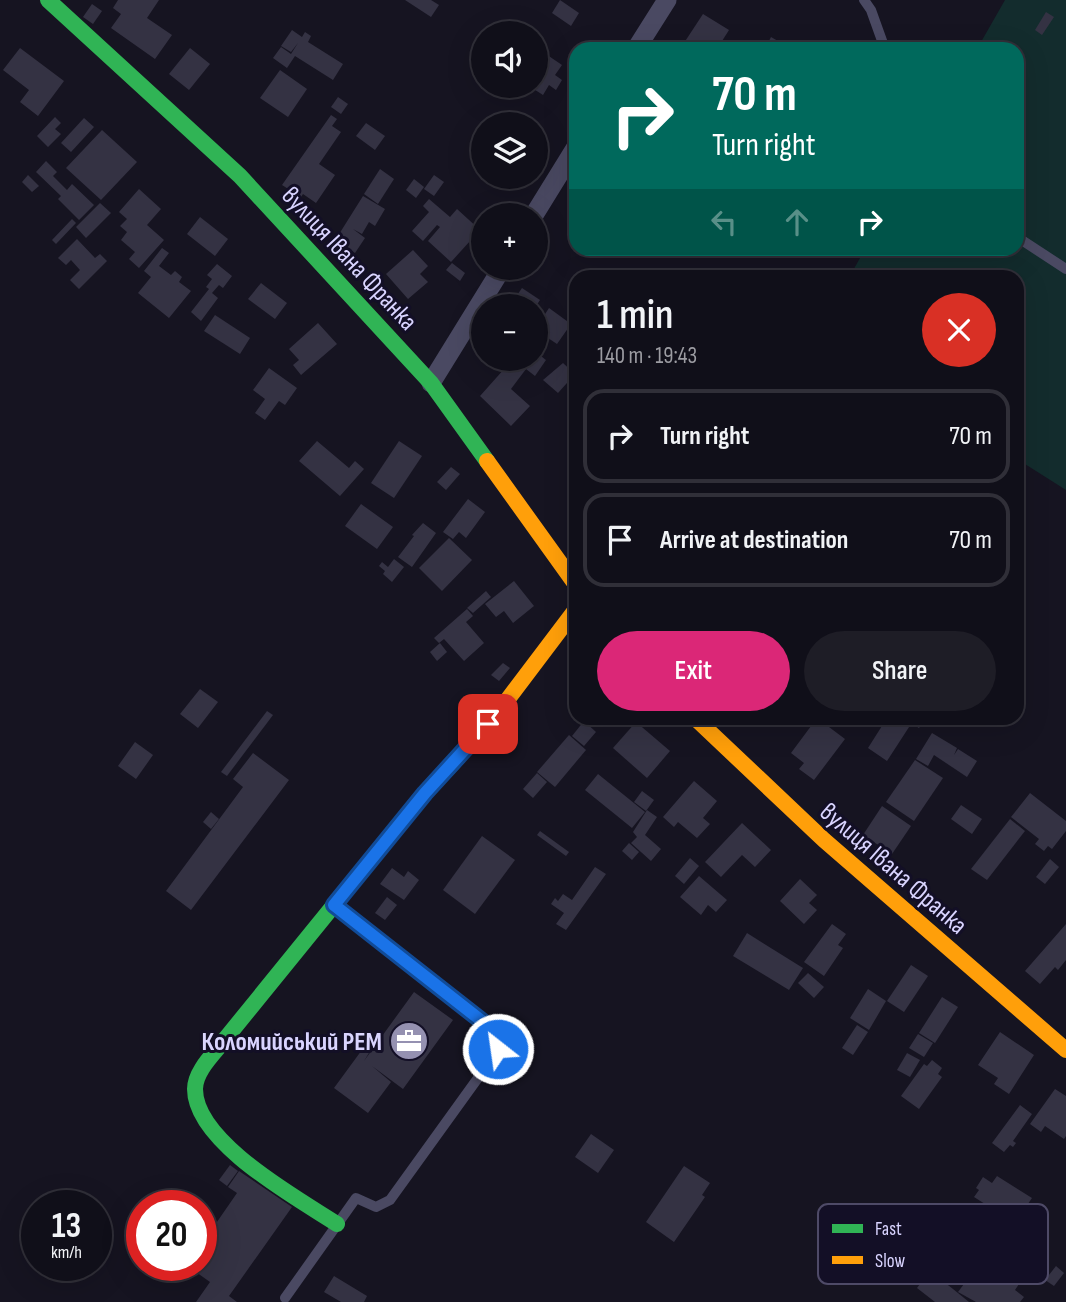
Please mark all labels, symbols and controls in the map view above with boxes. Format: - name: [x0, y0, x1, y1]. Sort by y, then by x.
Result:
- map controls: [471, 21, 548, 371]
- button: sound: [471, 21, 548, 98]
- text: 70 m: [712, 66, 797, 125]
- icon: right: [597, 70, 688, 161]
- button: layers: [471, 112, 548, 189]
- text: Turn right: [712, 126, 816, 165]
- street label: вулиця Івана Франка: [275, 181, 423, 337]
- button: +: [471, 203, 548, 280]
- icon: left: [705, 203, 743, 241]
- icon: ahead: [778, 203, 816, 241]
- icon: right: [851, 203, 889, 241]
- text: 1 min: [597, 290, 673, 341]
- button: close: [922, 293, 996, 367]
- button: −: [471, 294, 548, 371]
- text: 140 m · 19:43: [597, 342, 697, 370]
- icon: right: [601, 417, 639, 455]
- text: Turn right: [660, 421, 749, 452]
- text: 70 m: [949, 421, 992, 452]
- icon: arrive: [601, 521, 639, 559]
- text: Arrive at destination: [660, 525, 848, 556]
- text: 70 m: [949, 525, 992, 556]
- button: Exit: [597, 631, 790, 711]
- button: Share: [804, 631, 996, 711]
- pin: [458, 694, 518, 754]
- icon: arrive: [469, 705, 507, 743]
- street label: вулиця Івана Франка: [813, 797, 973, 941]
- position arrow: [461, 1012, 535, 1086]
- office icon: Коломийський РЕМ: [388, 1020, 430, 1062]
- place label: Коломийський РЕМ: [202, 1027, 382, 1058]
- speed limit sign: 20: [126, 1190, 217, 1281]
- legend: [818, 1204, 1048, 1284]
- text: 13: [52, 1205, 81, 1248]
- text: Fast: [875, 1218, 902, 1241]
- text: km/h: [51, 1242, 82, 1263]
- text: Slow: [875, 1250, 905, 1273]

